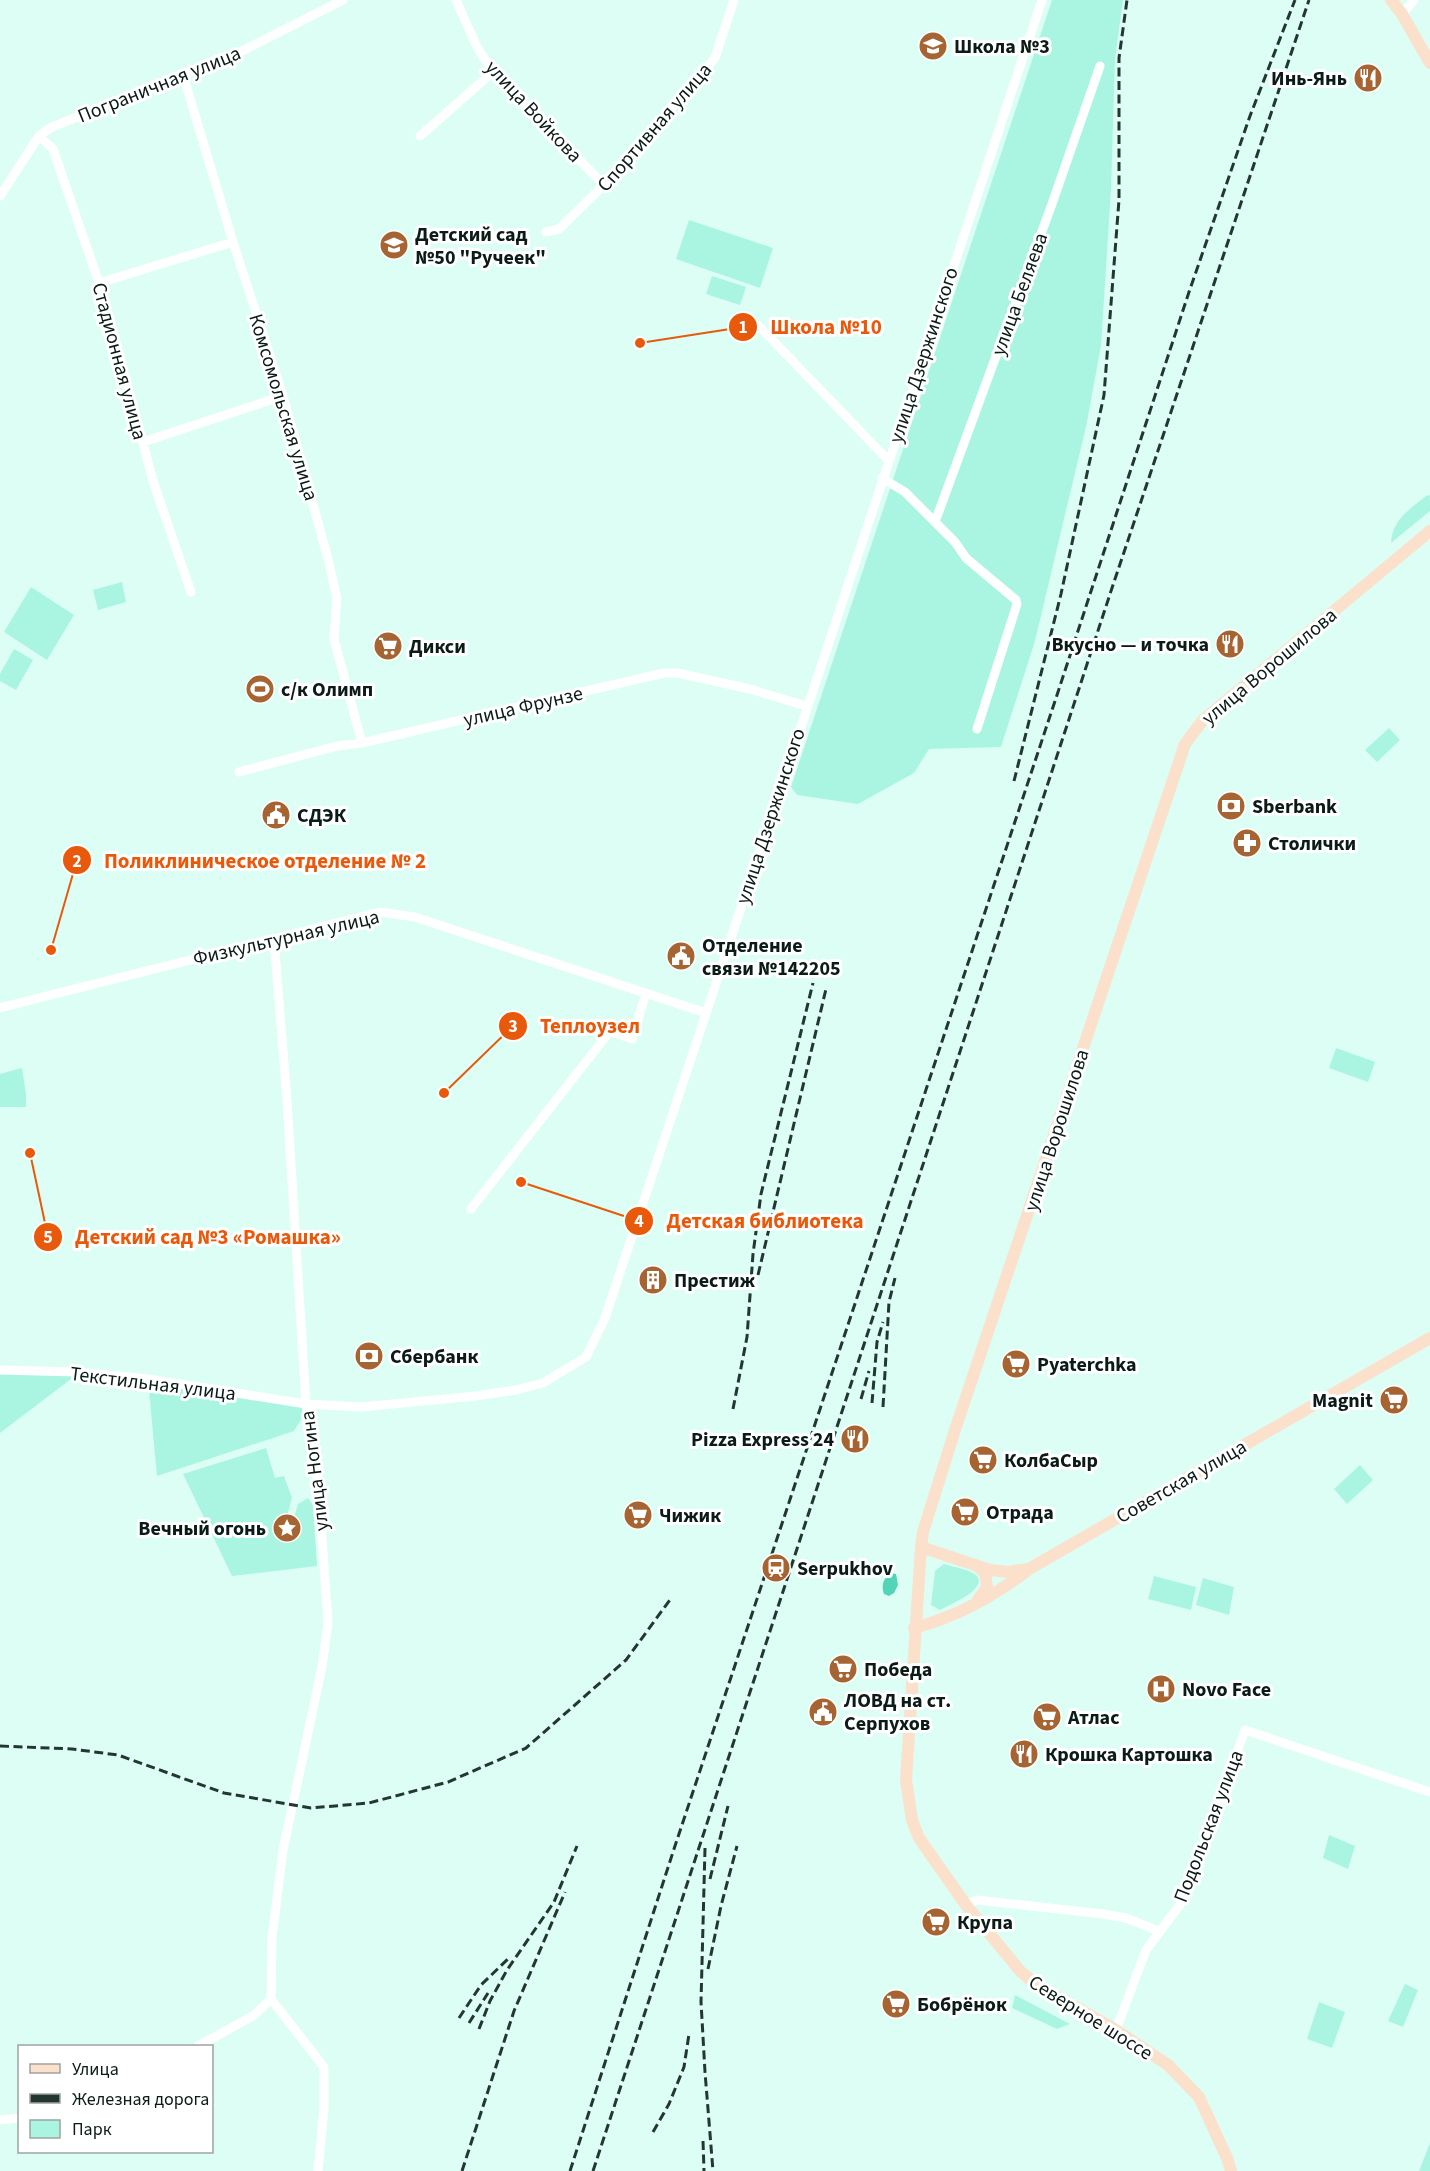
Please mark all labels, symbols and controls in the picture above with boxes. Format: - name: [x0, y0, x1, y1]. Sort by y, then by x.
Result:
- school or university icon: Школа №3: [917, 30, 949, 62]
- place label: Школа №3: [954, 33, 1050, 61]
- street label: Пограничная улица: [74, 39, 245, 130]
- street label: улица Войкова: [478, 54, 588, 169]
- street label: Спортивная улица: [591, 57, 719, 198]
- restaurant icon: Инь-Янь: [1352, 62, 1384, 94]
- place label: Инь-Янь: [1271, 65, 1347, 93]
- place label: Детский сад №50 "Ручеек": [415, 221, 546, 272]
- school or university icon: Детский сад №50 "Ручеек": [378, 229, 410, 261]
- street label: улица Беляева: [985, 229, 1055, 360]
- street label: улица Дзержинского: [882, 264, 966, 447]
- street label: Стадионная улица: [85, 279, 153, 443]
- callout: Школа №10: [728, 308, 894, 347]
- street label: Комсомольская улица: [241, 310, 325, 504]
- text: Школа №10: [770, 312, 882, 342]
- text: 1: [738, 315, 748, 340]
- street label: улица Ворошилова: [1196, 602, 1343, 732]
- restaurant icon: Вкусно — и точка: [1214, 628, 1246, 660]
- supermarket icon: Дикси: [372, 630, 404, 662]
- place label: Вкусно — и точка: [1051, 631, 1209, 659]
- place label: Дикси: [409, 633, 466, 661]
- sports icon: с/к Олимп: [244, 673, 276, 705]
- place label: с/к Олимп: [281, 676, 373, 704]
- street label: улица Фрунзе: [461, 680, 586, 734]
- street label: улица Дзержинского: [729, 725, 813, 908]
- bank icon: Sberbank: [1215, 790, 1247, 822]
- place label: Sberbank: [1252, 793, 1337, 821]
- public building icon: СДЭК: [260, 799, 292, 831]
- place label: СДЭК: [297, 802, 347, 830]
- pharmacy icon: Столички: [1231, 827, 1263, 859]
- place label: Столички: [1268, 830, 1356, 858]
- callout: Поликлиническое отделение № 2: [62, 841, 438, 880]
- text: Поликлиническое отделение № 2: [104, 846, 426, 876]
- text: 2: [72, 849, 82, 874]
- street label: Физкультурная улица: [190, 903, 382, 973]
- place label: Отделение связи №142205: [702, 932, 841, 983]
- public building icon: Отделение связи №142205: [665, 940, 697, 972]
- callout: Теплоузел: [498, 1006, 652, 1045]
- text: Теплоузел: [540, 1011, 640, 1041]
- text: 3: [508, 1014, 518, 1039]
- street label: улица Ворошилова: [1018, 1046, 1096, 1215]
- callout: Детская библиотека: [624, 1201, 875, 1240]
- text: Детская библиотека: [666, 1206, 864, 1236]
- text: 4: [634, 1209, 644, 1234]
- callout: Детский сад №3 «Ромашка»: [33, 1218, 353, 1257]
- text: Детский сад №3 «Ромашка»: [75, 1222, 341, 1252]
- text: 5: [43, 1225, 53, 1250]
- building icon: Престиж: [637, 1264, 669, 1296]
- place label: Престиж: [674, 1267, 756, 1295]
- bank icon: Сбербанк: [353, 1340, 385, 1372]
- place label: Сбербанк: [390, 1343, 478, 1371]
- supermarket icon: Pyaterchka: [1000, 1348, 1032, 1380]
- place label: Pyaterchka: [1037, 1351, 1137, 1379]
- street label: Текстильная улица: [68, 1360, 237, 1408]
- supermarket icon: Magnit: [1378, 1384, 1410, 1416]
- place label: Magnit: [1312, 1387, 1373, 1415]
- street label: улица Ногина: [294, 1409, 336, 1533]
- restaurant icon: Pizza Express 24: [839, 1423, 871, 1455]
- place label: Pizza Express 24: [691, 1426, 834, 1454]
- street label: Советская улица: [1111, 1433, 1252, 1531]
- supermarket icon: КолбаСыр: [967, 1444, 999, 1476]
- place label: КолбаСыр: [1004, 1447, 1098, 1475]
- supermarket icon: Отрада: [949, 1496, 981, 1528]
- supermarket icon: Чижик: [622, 1499, 654, 1531]
- place label: Отрада: [986, 1499, 1054, 1527]
- place label: Чижик: [659, 1502, 721, 1530]
- place icon: Вечный огонь: [271, 1512, 303, 1544]
- place label: Вечный огонь: [138, 1515, 266, 1543]
- station icon: Serpukhov: [760, 1552, 792, 1584]
- place label: Serpukhov: [797, 1555, 894, 1583]
- supermarket icon: Победа: [827, 1653, 859, 1685]
- place label: Победа: [864, 1656, 932, 1684]
- hospital icon: Novo Face: [1145, 1673, 1177, 1705]
- place label: Novo Face: [1182, 1676, 1271, 1704]
- place label: ЛОВД на ст. Серпухов: [843, 1687, 951, 1738]
- public building icon: ЛОВД на ст. Серпухов: [807, 1696, 839, 1728]
- supermarket icon: Атлас: [1031, 1701, 1063, 1733]
- place label: Атлас: [1067, 1704, 1119, 1732]
- restaurant icon: Крошка Картошка: [1008, 1738, 1040, 1770]
- place label: Крошка Картошка: [1045, 1741, 1213, 1769]
- street label: Подольская улица: [1167, 1746, 1251, 1907]
- supermarket icon: Крупа: [920, 1906, 952, 1938]
- place label: Крупа: [957, 1909, 1013, 1937]
- street label: Северное шоссе: [1023, 1968, 1158, 2067]
- supermarket icon: Бобрёнок: [880, 1988, 912, 2020]
- place label: Бобрёнок: [917, 1991, 1007, 2019]
- legend: [18, 2045, 213, 2153]
- text: Улица: [72, 2057, 119, 2082]
- text: Железная дорога: [72, 2087, 209, 2112]
- text: Парк: [72, 2117, 112, 2142]

